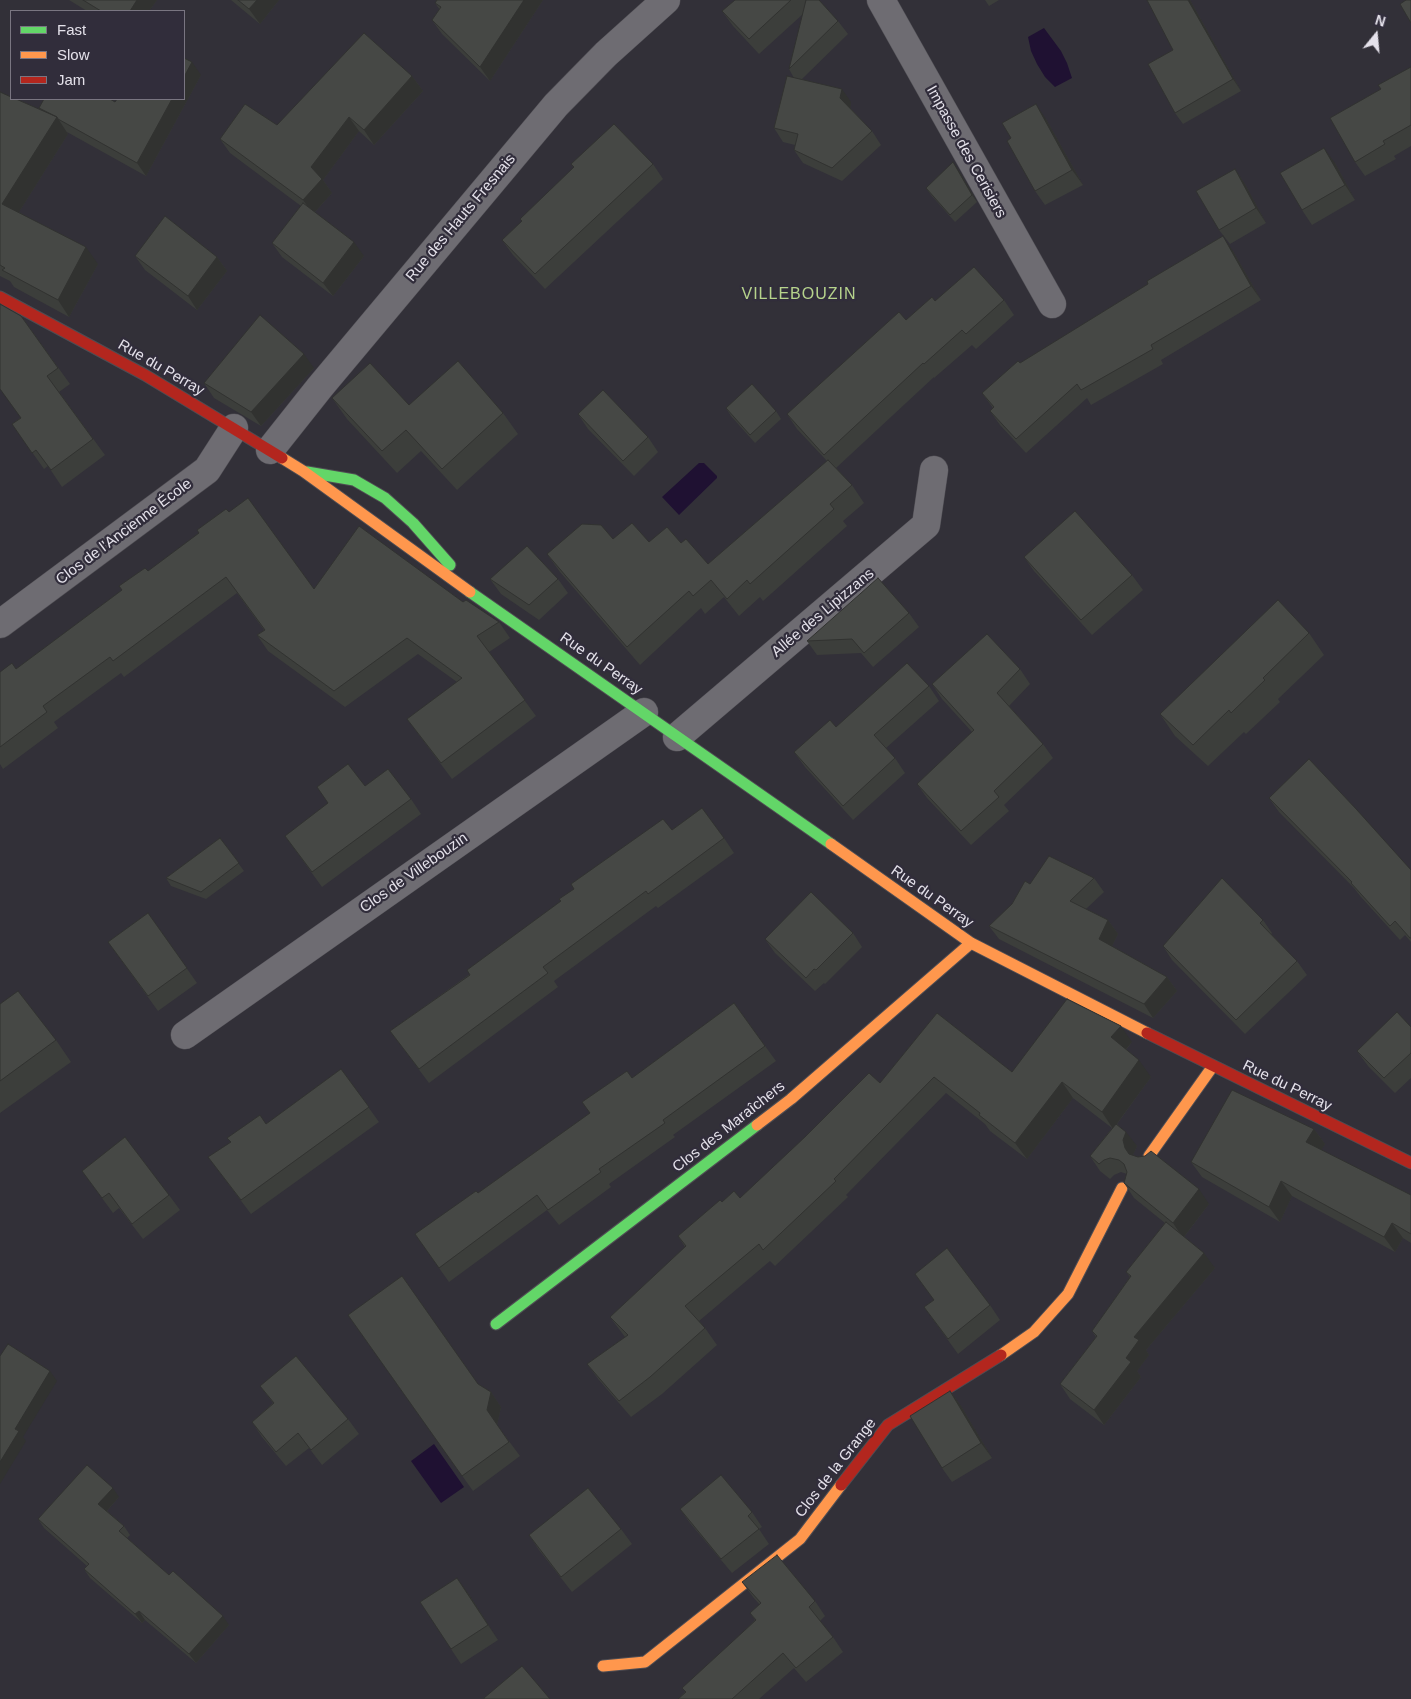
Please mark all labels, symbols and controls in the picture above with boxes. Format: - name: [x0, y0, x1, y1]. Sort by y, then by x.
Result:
- legend: [10, 10, 185, 100]
- north arrow: [1351, 10, 1401, 60]
- text: N: [1373, 12, 1388, 30]
- text: Fast: [57, 21, 86, 38]
- text: Slow: [57, 46, 90, 63]
- text: Jam: [57, 71, 85, 88]
- street label: Impasse des Cerisiers: [922, 83, 1010, 221]
- street label: Rue des Hauts Fresnais: [402, 151, 520, 285]
- district label: VILLEBOUZIN: [740, 285, 858, 305]
- street label: Rue du Perray: [115, 336, 207, 400]
- street label: Clos de l'Ancienne École: [53, 475, 195, 589]
- street label: Allée des Lipizzans: [768, 565, 878, 661]
- street label: Rue du Perray: [556, 629, 646, 699]
- street label: Clos de Villebouzin: [357, 829, 471, 917]
- street label: Rue du Perray: [887, 862, 977, 932]
- street label: Rue du Perray: [1240, 1057, 1334, 1115]
- street label: Clos des Maraîchers: [669, 1078, 789, 1176]
- street label: Clos de la Grange: [792, 1415, 880, 1521]

